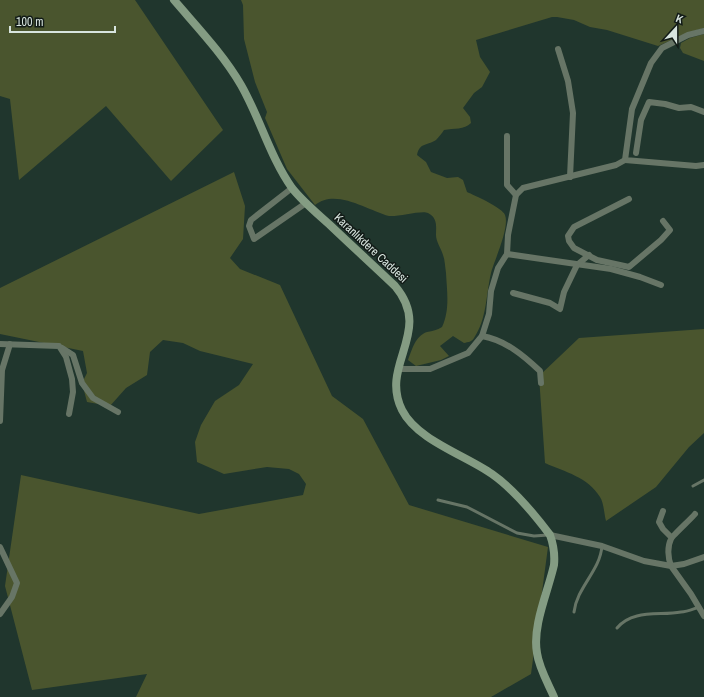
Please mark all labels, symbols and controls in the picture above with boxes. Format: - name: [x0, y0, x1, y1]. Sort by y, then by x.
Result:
- scale bar: [10, 8, 115, 34]
- north arrow: [656, 8, 696, 48]
- text: K: [674, 11, 686, 27]
- text: 100 m: [16, 14, 43, 30]
- street label: Karanlıkdere Caddesi: [331, 210, 411, 286]

